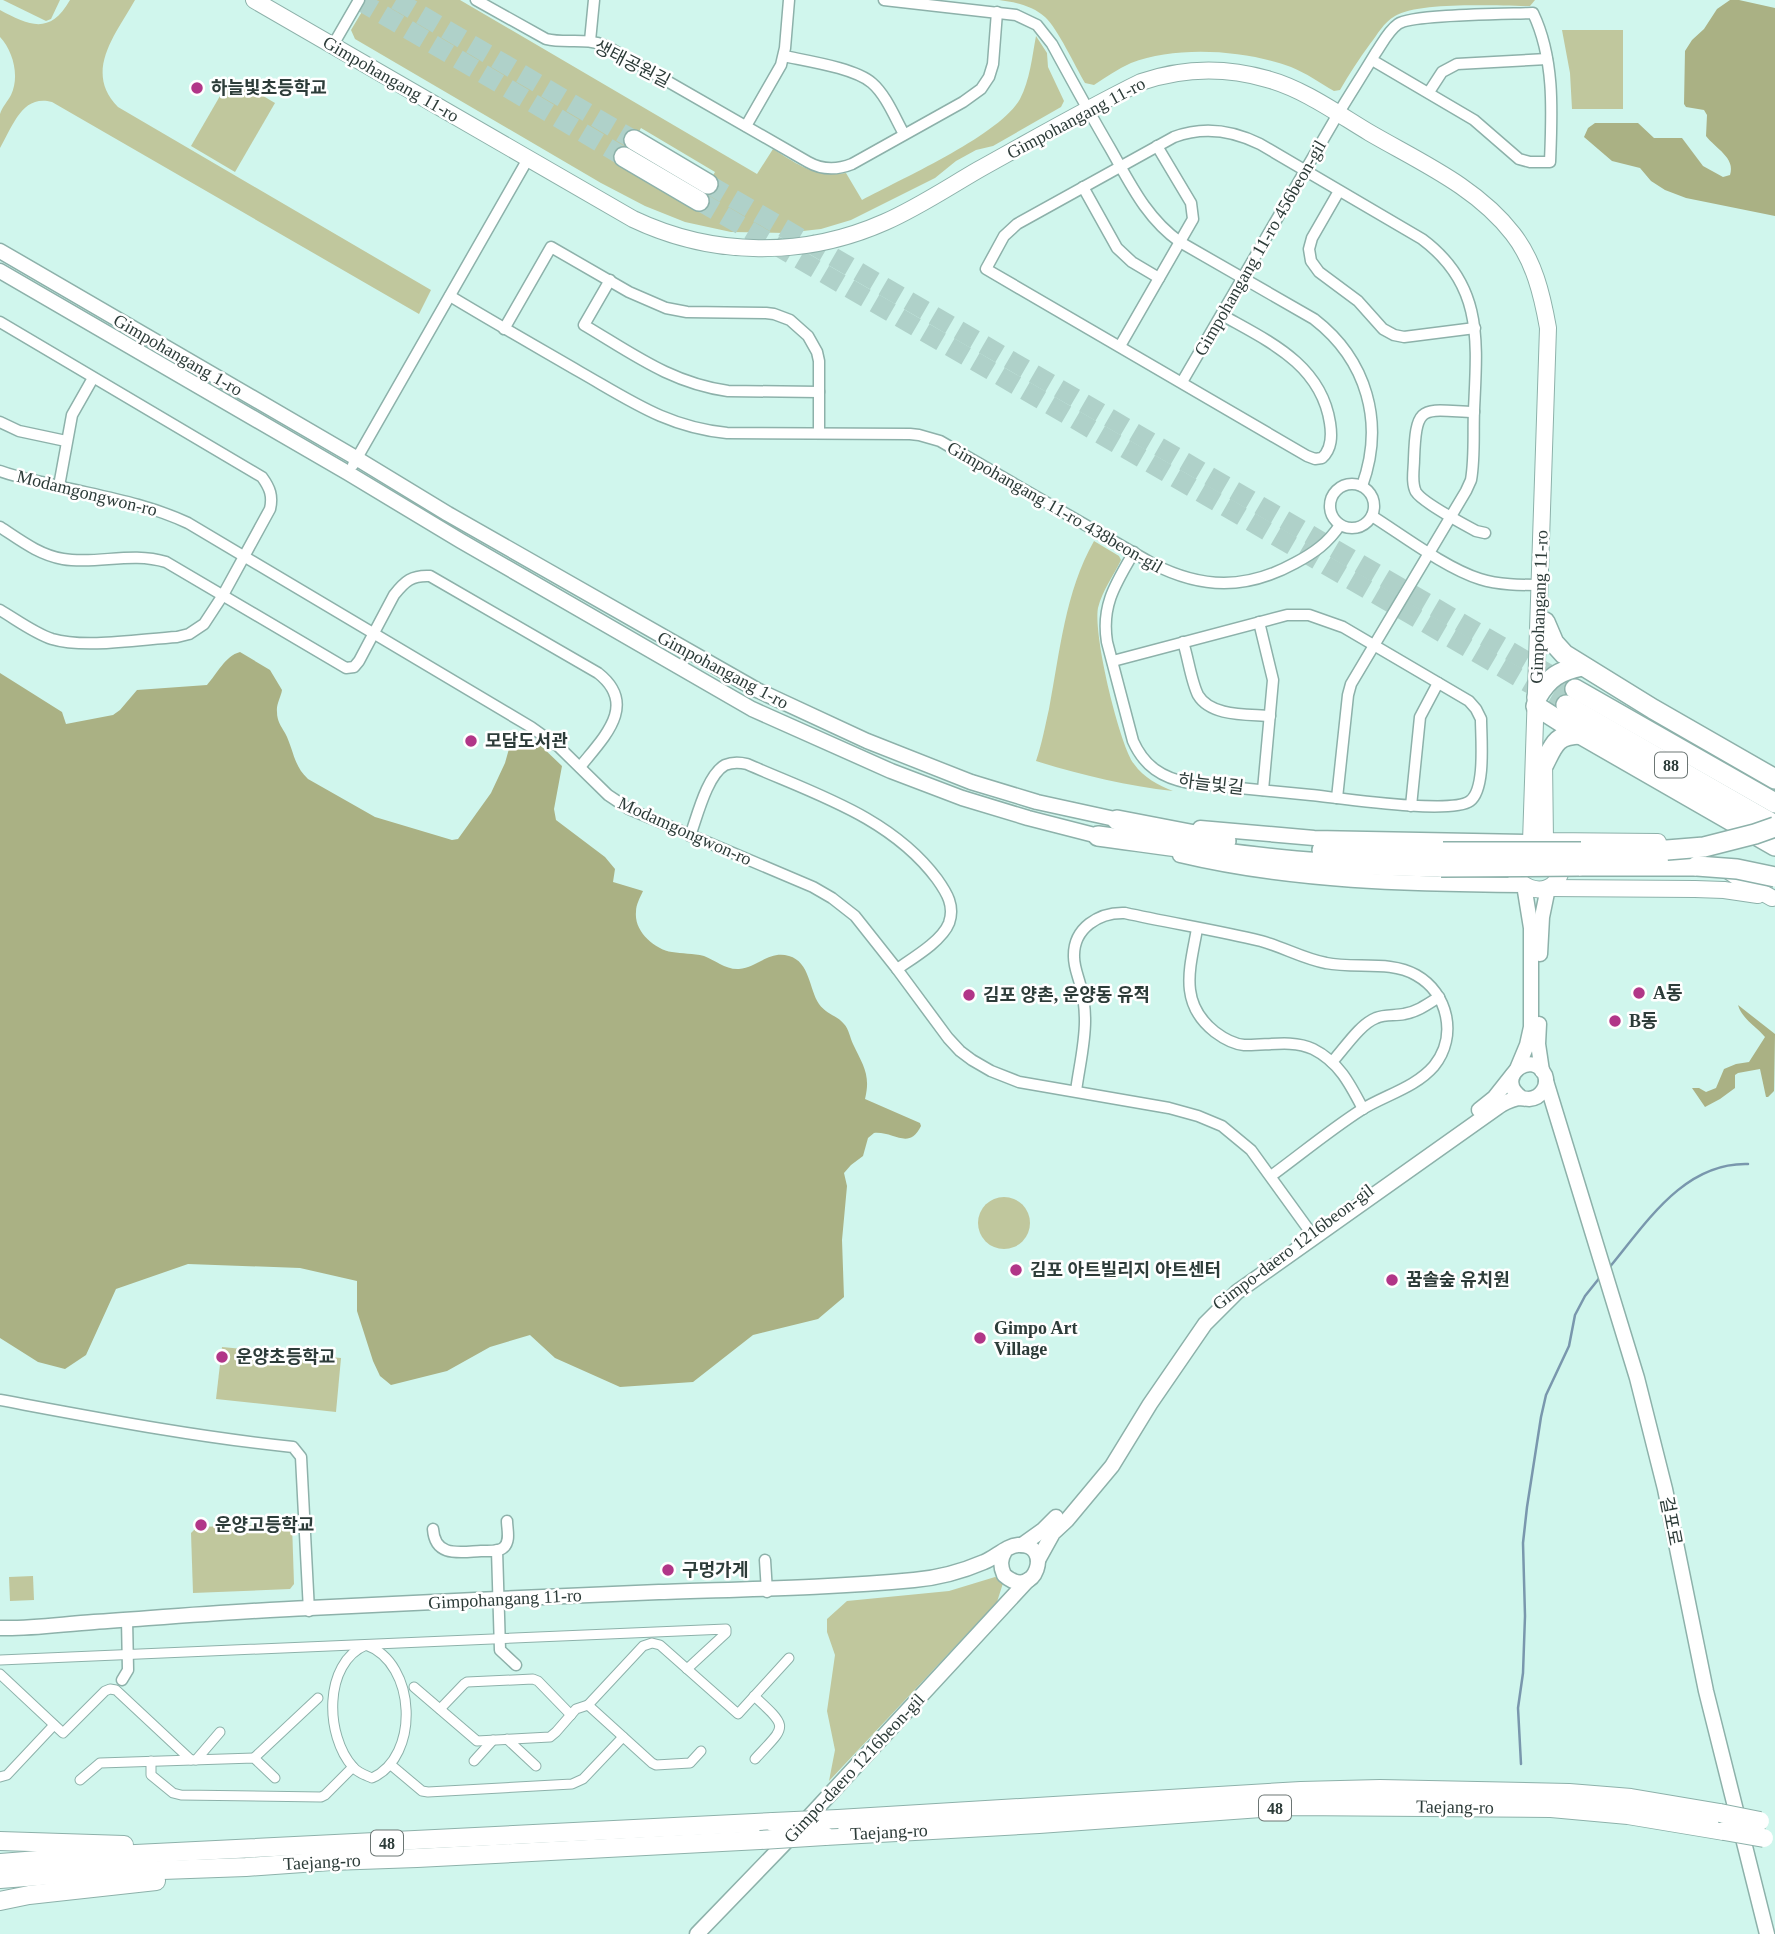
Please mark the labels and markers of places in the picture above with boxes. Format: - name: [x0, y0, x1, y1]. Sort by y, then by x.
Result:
- place label: 하늘빛초등학교: [211, 78, 327, 98]
- marker: 하늘빛초등학교: [189, 80, 205, 96]
- place label: 모담도서관: [485, 731, 568, 751]
- marker: 모담도서관: [463, 733, 479, 749]
- place label: A동: [1653, 983, 1683, 1003]
- place label: 김포 양촌, 운양동 유적: [983, 985, 1150, 1005]
- marker: A동: [1631, 985, 1647, 1001]
- marker: 김포 양촌, 운양동 유적: [961, 987, 977, 1003]
- place label: B동: [1629, 1011, 1658, 1031]
- marker: B동: [1607, 1013, 1623, 1029]
- place label: 김포 아트빌리지 아트센터: [1030, 1260, 1221, 1280]
- marker: 김포 아트빌리지 아트센터: [1008, 1262, 1024, 1278]
- place label: 꿈솔숲 유치원: [1406, 1270, 1510, 1290]
- marker: 꿈솔숲 유치원: [1384, 1272, 1400, 1288]
- place label: Gimpo Art Village: [994, 1318, 1078, 1359]
- marker: Gimpo Art Village: [972, 1330, 988, 1346]
- place label: 운양초등학교: [236, 1347, 335, 1367]
- marker: 운양초등학교: [214, 1349, 230, 1365]
- place label: 운양고등학교: [215, 1515, 314, 1535]
- marker: 운양고등학교: [193, 1517, 209, 1533]
- place label: 구멍가게: [682, 1560, 748, 1580]
- marker: 구멍가게: [660, 1562, 676, 1578]

